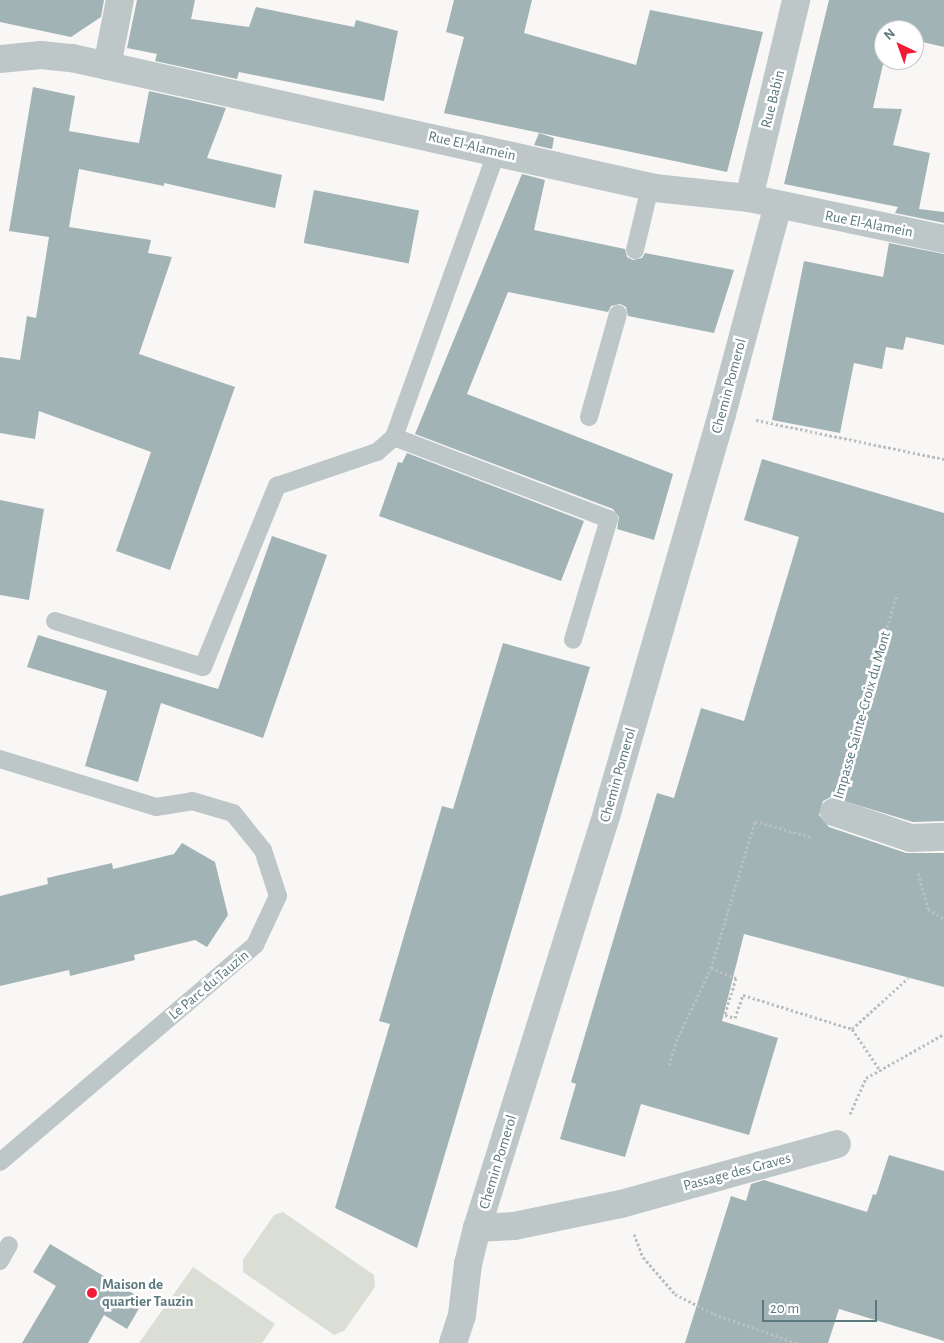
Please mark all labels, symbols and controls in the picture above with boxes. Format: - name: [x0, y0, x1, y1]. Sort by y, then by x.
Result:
- north arrow: [874, 20, 924, 70]
- text: N: [881, 26, 898, 43]
- street label: Rue Babin: [757, 68, 789, 130]
- street label: Rue El-Alamein: [426, 127, 518, 165]
- street label: Rue El-Alamein: [823, 207, 915, 241]
- street label: Chemin Pomerol: [708, 337, 750, 435]
- street label: Impasse Sainte-Croix du Mont: [829, 629, 895, 801]
- street label: Chemin Pomerol: [596, 726, 640, 824]
- street label: Le Parc du Tauzin: [165, 946, 253, 1024]
- street label: Chemin Pomerol: [475, 1113, 521, 1211]
- street label: Passage des Graves: [681, 1149, 793, 1195]
- place label: Maison de quartier Tauzin: [102, 1275, 193, 1310]
- marker: Maison de quartier Tauzin: [86, 1287, 98, 1299]
- scale bar: [764, 1290, 879, 1322]
- text: 20 m: [770, 1301, 799, 1316]

